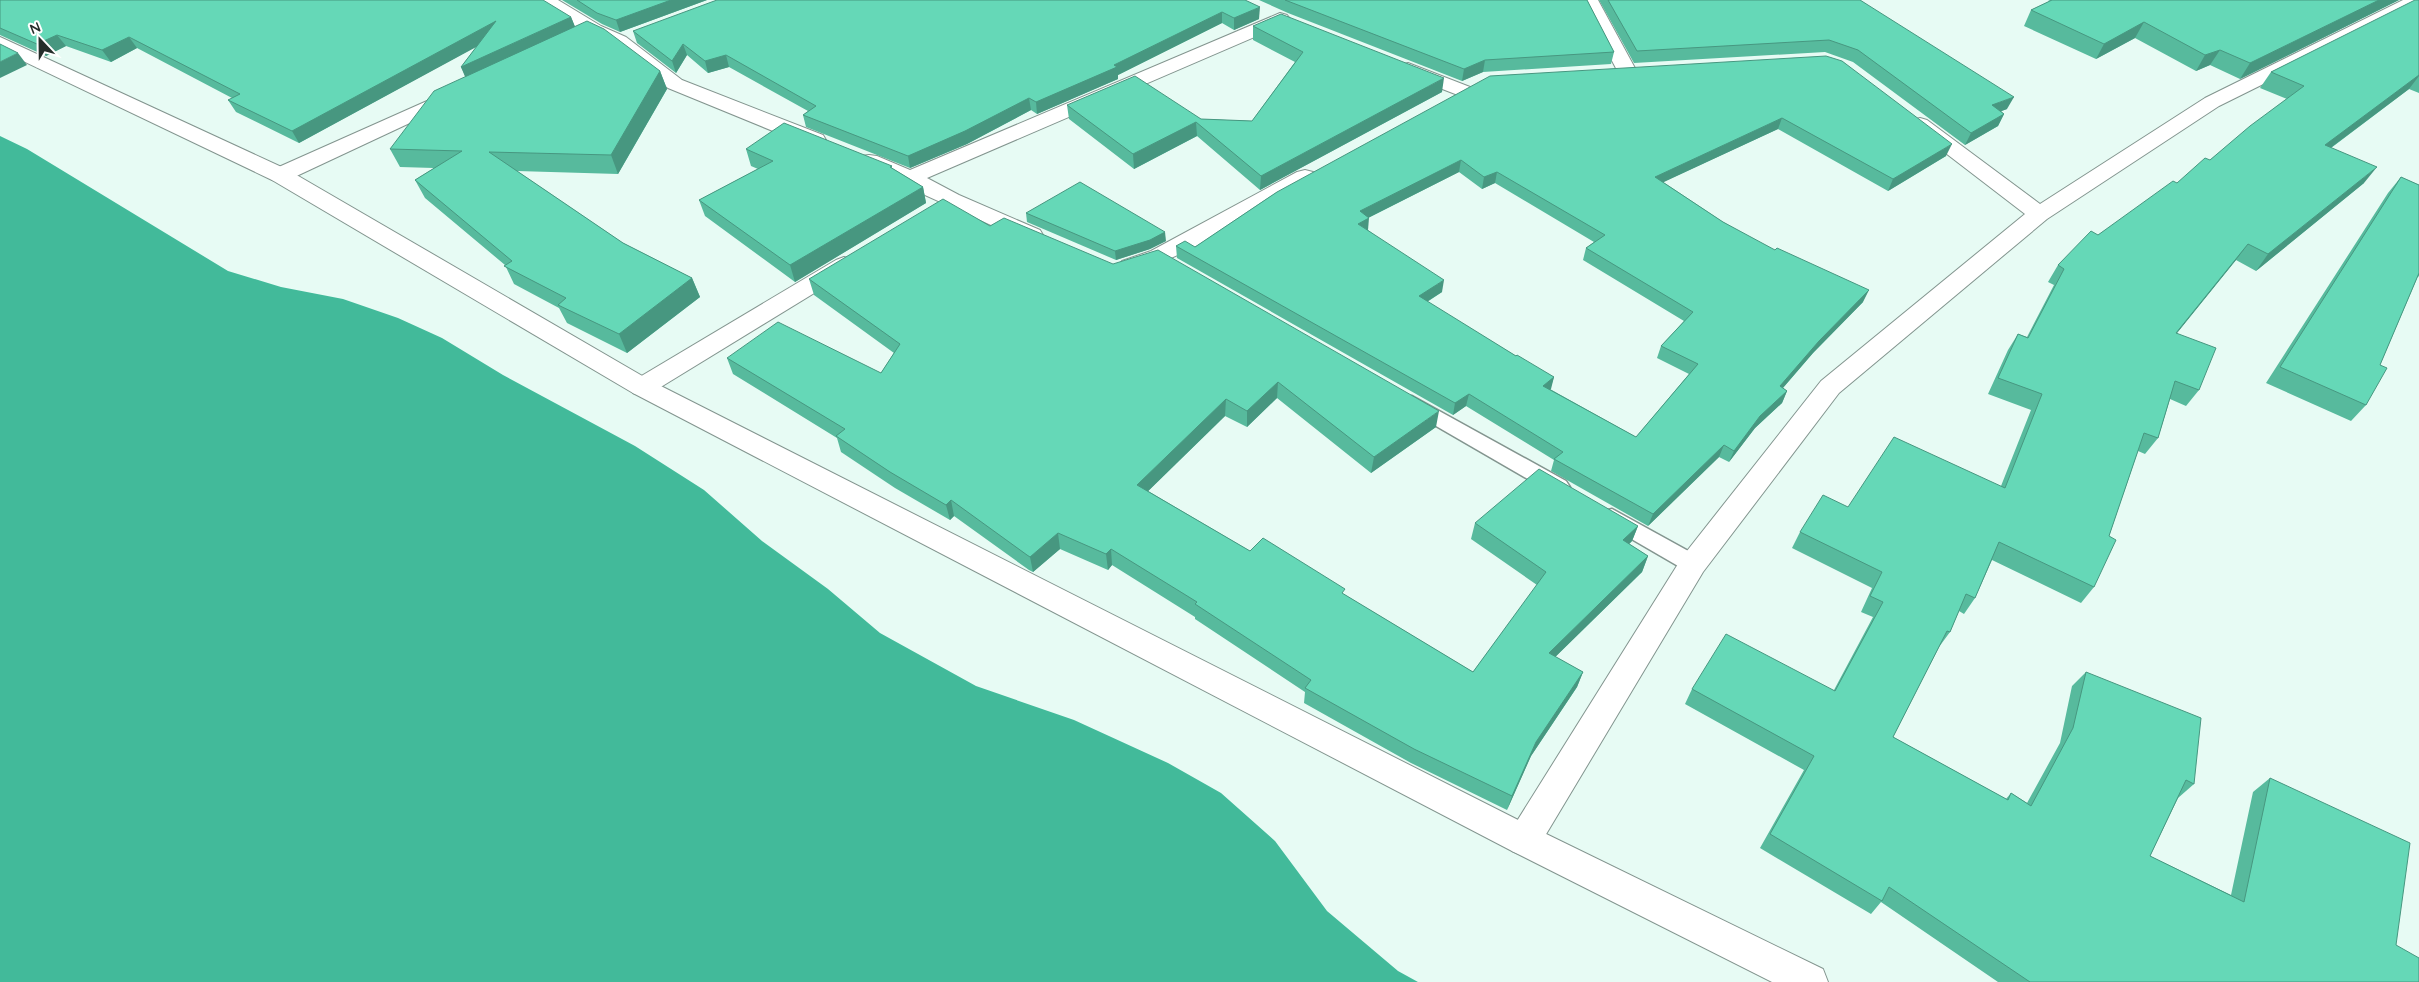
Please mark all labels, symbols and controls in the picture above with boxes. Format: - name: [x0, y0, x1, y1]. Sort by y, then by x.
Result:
- north arrow: [15, 15, 65, 65]
- text: N: [27, 18, 43, 38]

